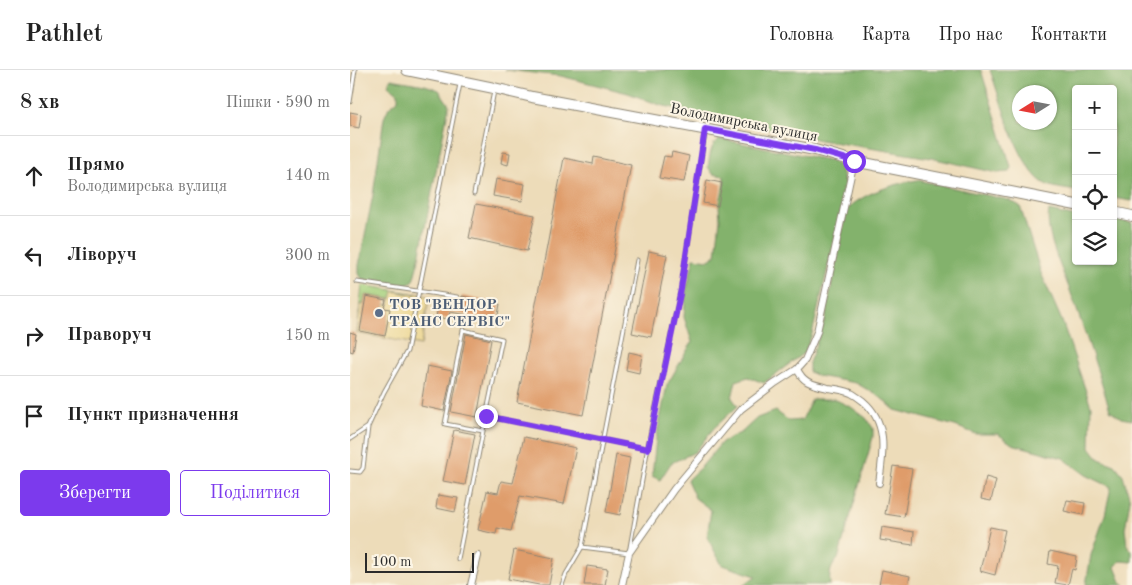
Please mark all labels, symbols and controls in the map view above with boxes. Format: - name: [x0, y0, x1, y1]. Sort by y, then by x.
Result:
- text: Pathlet: [25, 23, 103, 47]
- text: Головна: [769, 26, 834, 44]
- text: Карта: [862, 26, 910, 44]
- text: Про нас: [938, 26, 1003, 44]
- text: Контакти: [1031, 26, 1107, 44]
- north arrow: [1012, 85, 1057, 130]
- map controls: [1072, 85, 1117, 265]
- button: +: [1072, 85, 1117, 130]
- text: 8 хв: [20, 92, 59, 113]
- text: Пішки · 590 m: [226, 95, 330, 111]
- street label: Володимирська вулиця: [669, 102, 819, 145]
- button: −: [1072, 130, 1117, 175]
- route start: [843, 150, 866, 173]
- text: Прямо: [67, 156, 125, 175]
- icon: ahead: [20, 162, 48, 190]
- text: 140 m: [285, 168, 330, 184]
- button: locate: [1072, 175, 1117, 220]
- text: Володимирська вулиця: [67, 179, 227, 195]
- button: layers: [1072, 220, 1117, 265]
- icon: left: [20, 242, 48, 270]
- text: Ліворуч: [67, 246, 137, 265]
- text: 300 m: [285, 248, 330, 264]
- place label: ТОВ "ВЕНДОР ТРАНС СЕРВІС": [389, 298, 510, 330]
- marker: ТОВ "ВЕНДОР ТРАНС СЕРВІС": [373, 307, 385, 319]
- icon: right: [20, 322, 48, 350]
- text: Праворуч: [67, 326, 152, 345]
- text: 150 m: [285, 328, 330, 344]
- icon: arrive: [20, 402, 48, 430]
- route end: [475, 405, 498, 428]
- text: Пункт призначення: [67, 406, 239, 425]
- button: Зберегти: [20, 470, 170, 516]
- button: Поділитися: [180, 470, 330, 516]
- scale bar: [365, 550, 474, 573]
- text: 100 m: [372, 555, 411, 569]

